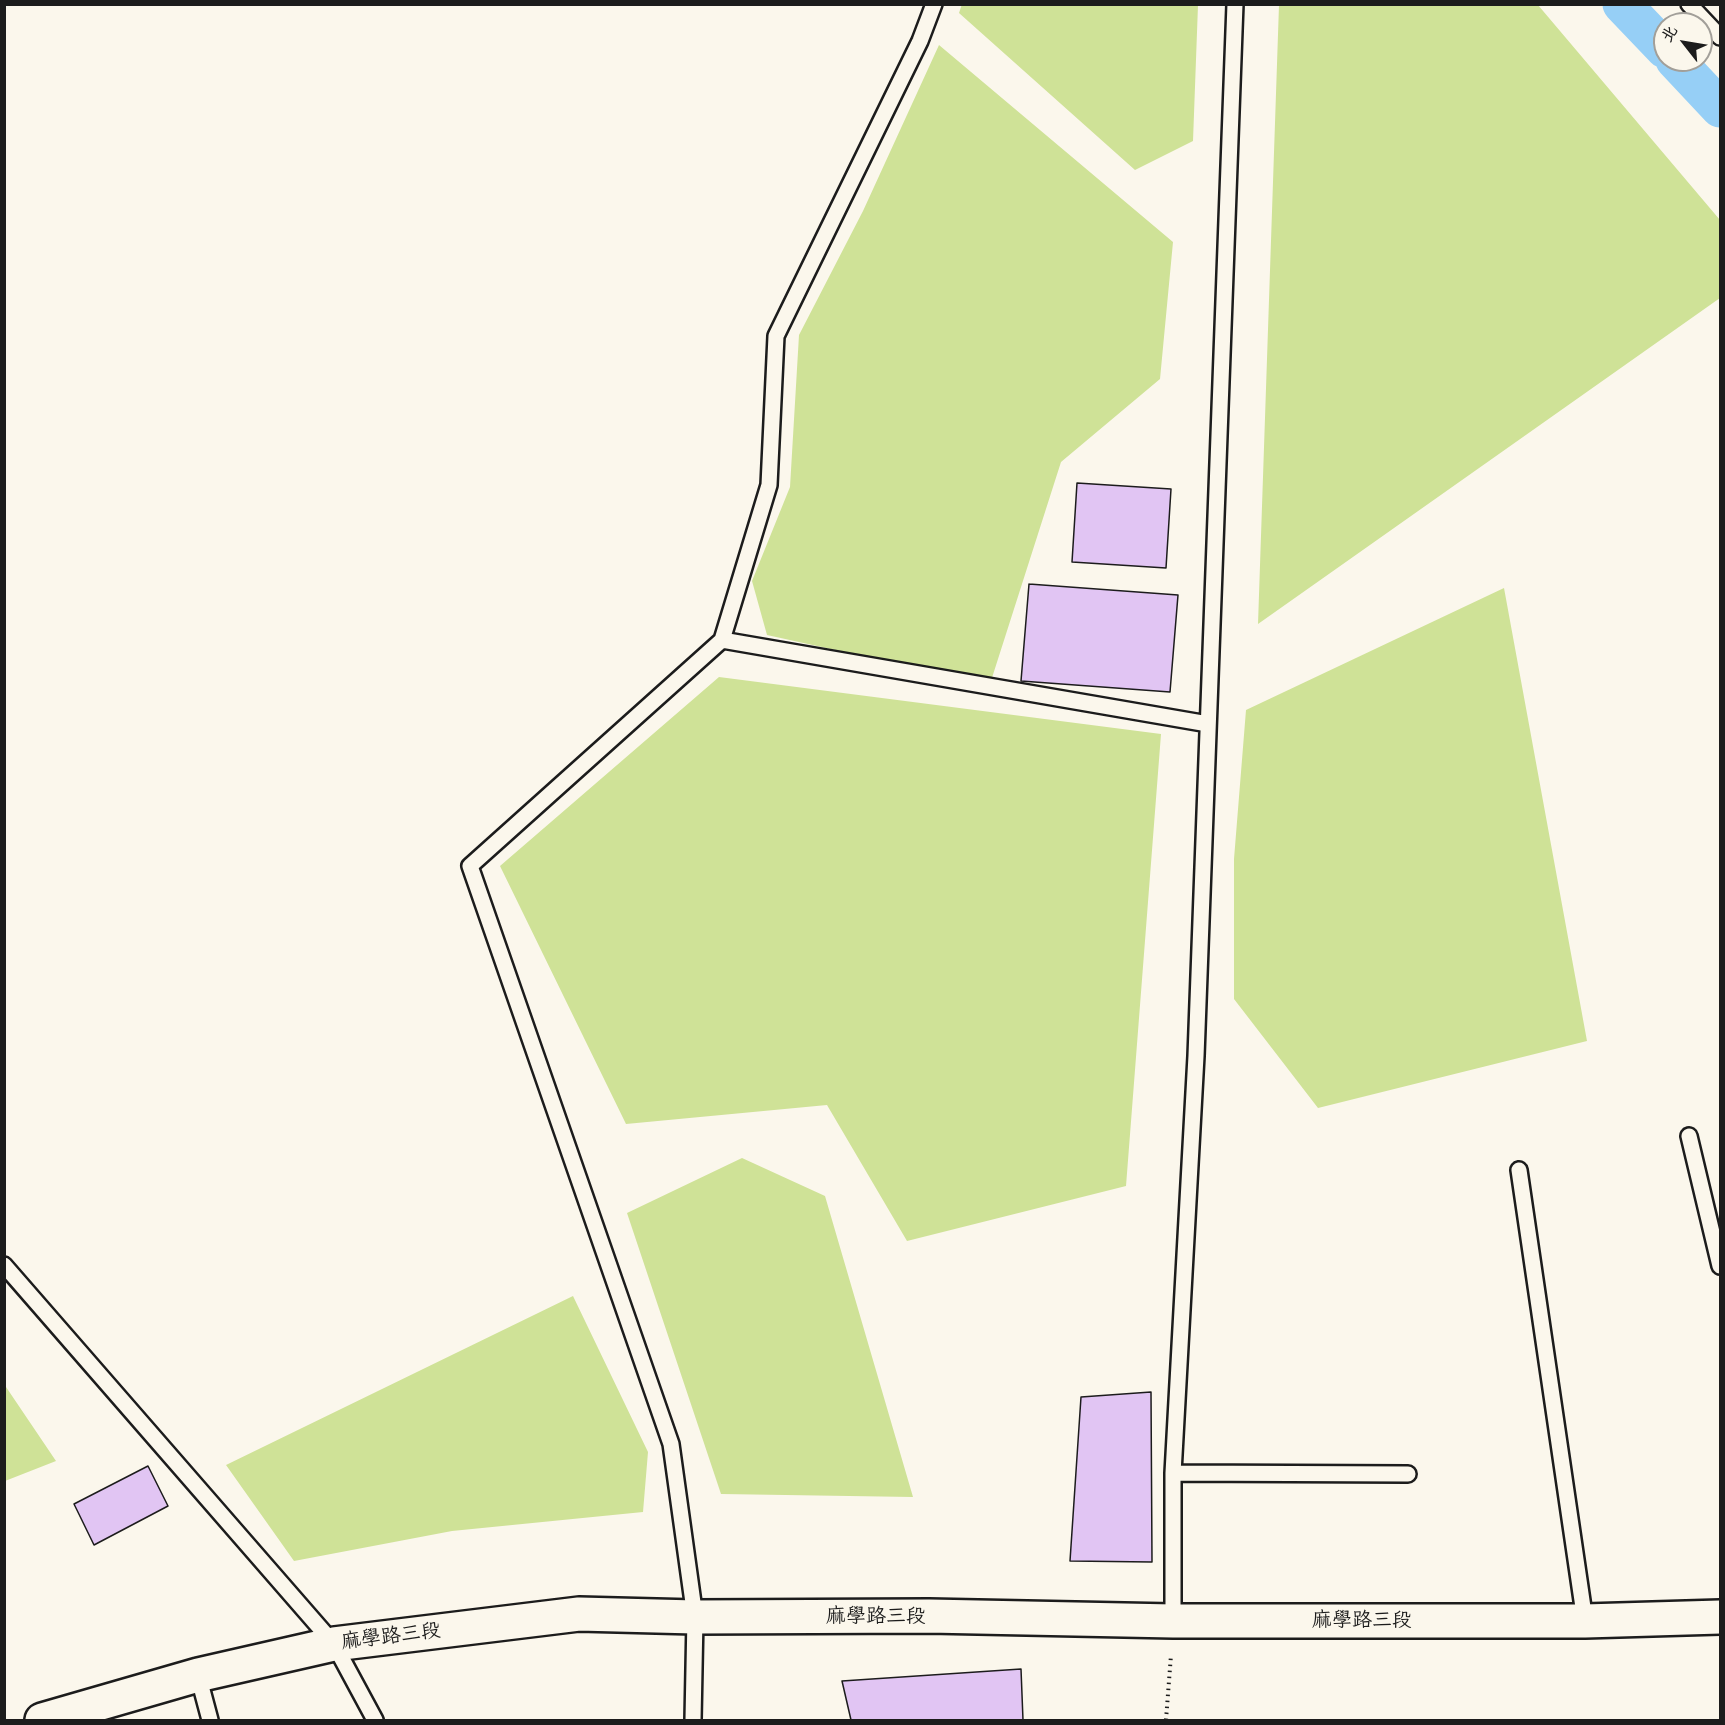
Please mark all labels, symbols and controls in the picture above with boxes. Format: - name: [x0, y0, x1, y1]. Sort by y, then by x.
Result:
- north arrow: [1653, 12, 1713, 72]
- text: 北: [1657, 22, 1681, 45]
- street label: 麻學路三段: [826, 1605, 926, 1629]
- street label: 麻學路三段: [1312, 1609, 1412, 1633]
- street label: 麻學路三段: [340, 1619, 442, 1655]

